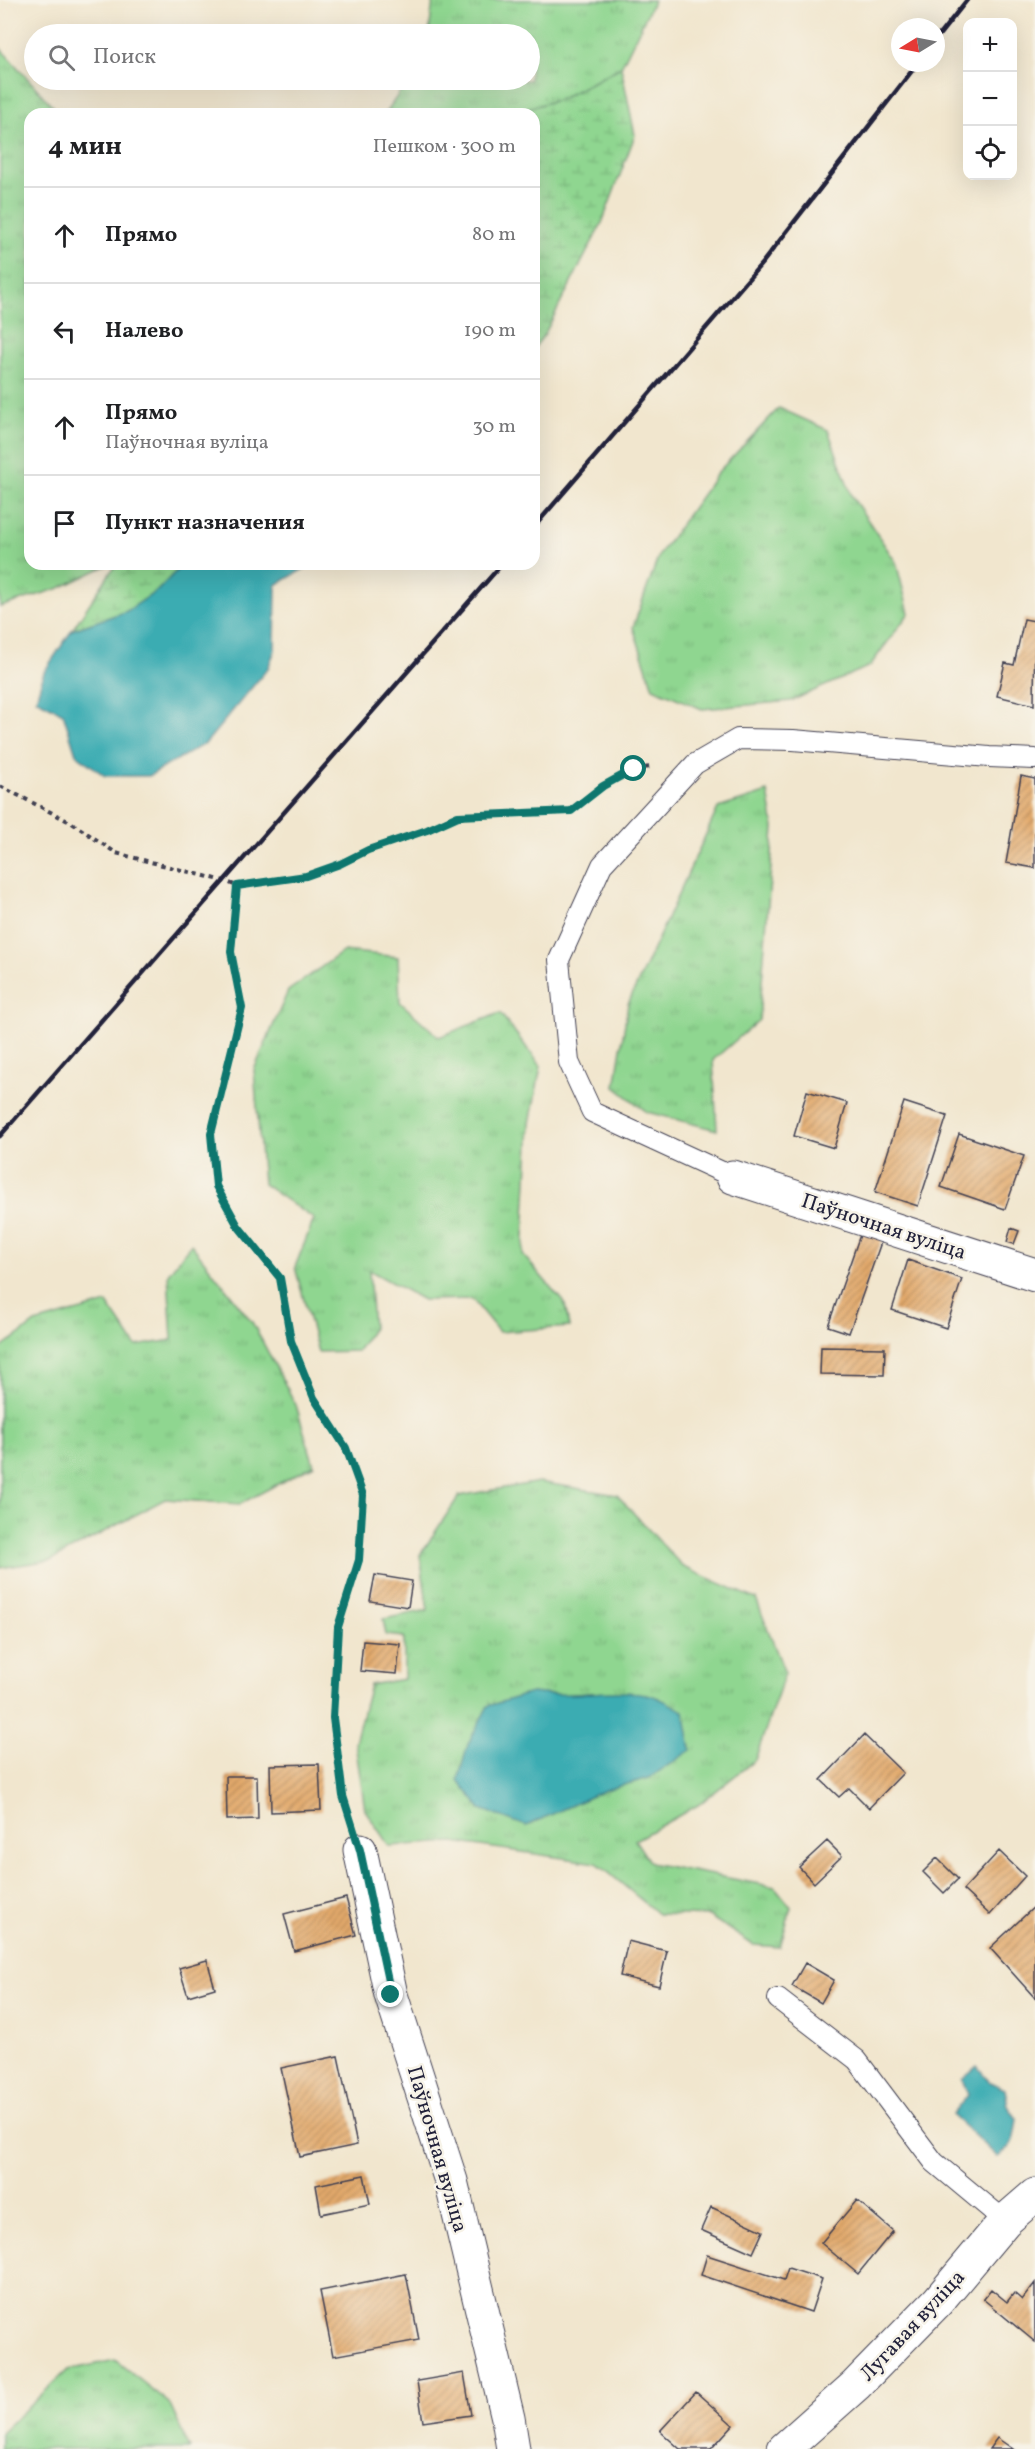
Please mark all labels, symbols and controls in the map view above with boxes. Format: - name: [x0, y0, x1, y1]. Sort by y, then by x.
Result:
- north arrow: [891, 18, 945, 72]
- map controls: [963, 18, 1017, 180]
- button: +: [963, 18, 1017, 72]
- search box: [24, 24, 540, 90]
- icon: search: [45, 41, 78, 74]
- text: Поиск: [93, 42, 156, 73]
- button: −: [963, 72, 1017, 126]
- button: locate: [963, 126, 1017, 180]
- text: 4 мин: [48, 129, 122, 165]
- text: Пешком · 300 m: [373, 133, 516, 161]
- icon: ahead: [48, 219, 81, 252]
- text: Прямо: [105, 220, 177, 251]
- text: 80 m: [472, 221, 516, 249]
- icon: left: [48, 315, 81, 348]
- text: Налево: [105, 316, 184, 347]
- text: 190 m: [464, 317, 516, 345]
- text: Прямо: [105, 398, 177, 429]
- icon: ahead: [48, 411, 81, 444]
- text: 30 m: [472, 413, 516, 441]
- text: Паўночная вуліца: [105, 429, 269, 457]
- icon: arrive: [48, 507, 81, 540]
- text: Пункт назначения: [105, 508, 305, 539]
- route start: [620, 755, 646, 781]
- street label: Паўночная вуліца: [797, 1187, 970, 1268]
- route end: [377, 1981, 403, 2007]
- street label: Паўночная вуліца: [399, 2063, 474, 2236]
- street label: Лугавая вуліца: [854, 2264, 972, 2388]

